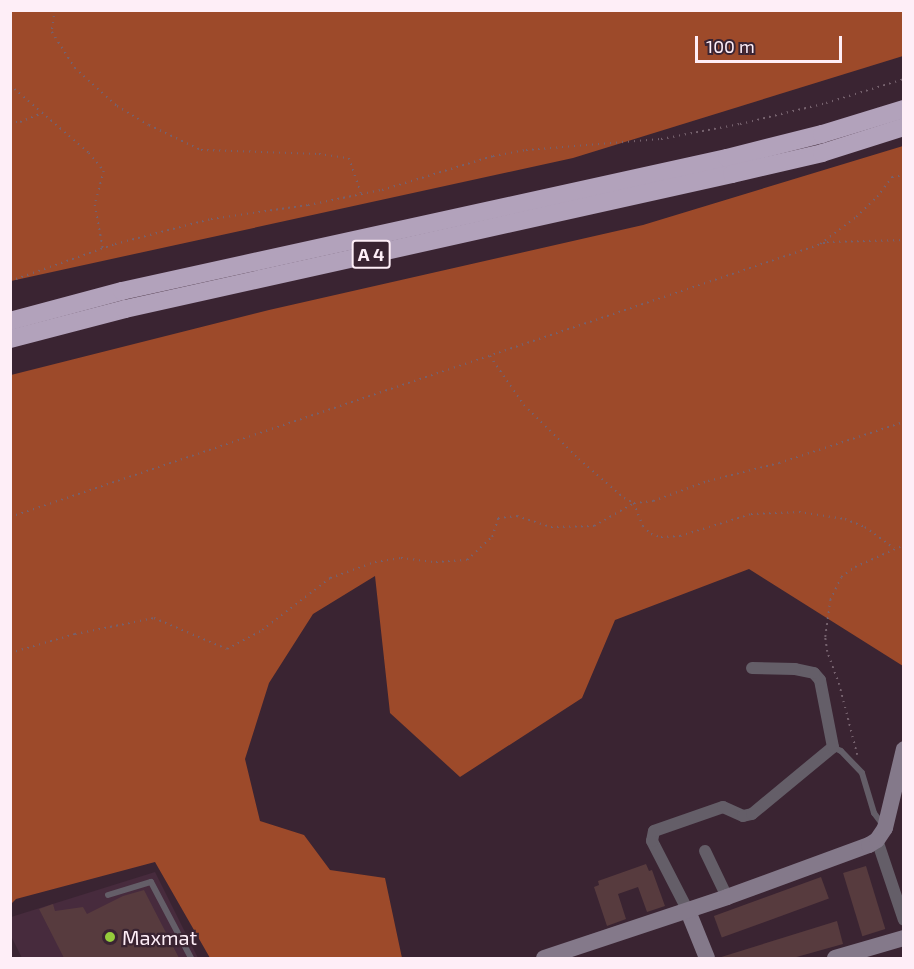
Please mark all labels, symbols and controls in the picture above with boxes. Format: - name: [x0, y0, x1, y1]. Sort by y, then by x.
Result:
- scale bar: [698, 24, 845, 62]
- text: 100 m: [706, 35, 755, 57]
- road number: A 4: [350, 239, 392, 269]
- place label: Maxmat: [122, 925, 197, 949]
- marker: Maxmat: [103, 930, 117, 944]

